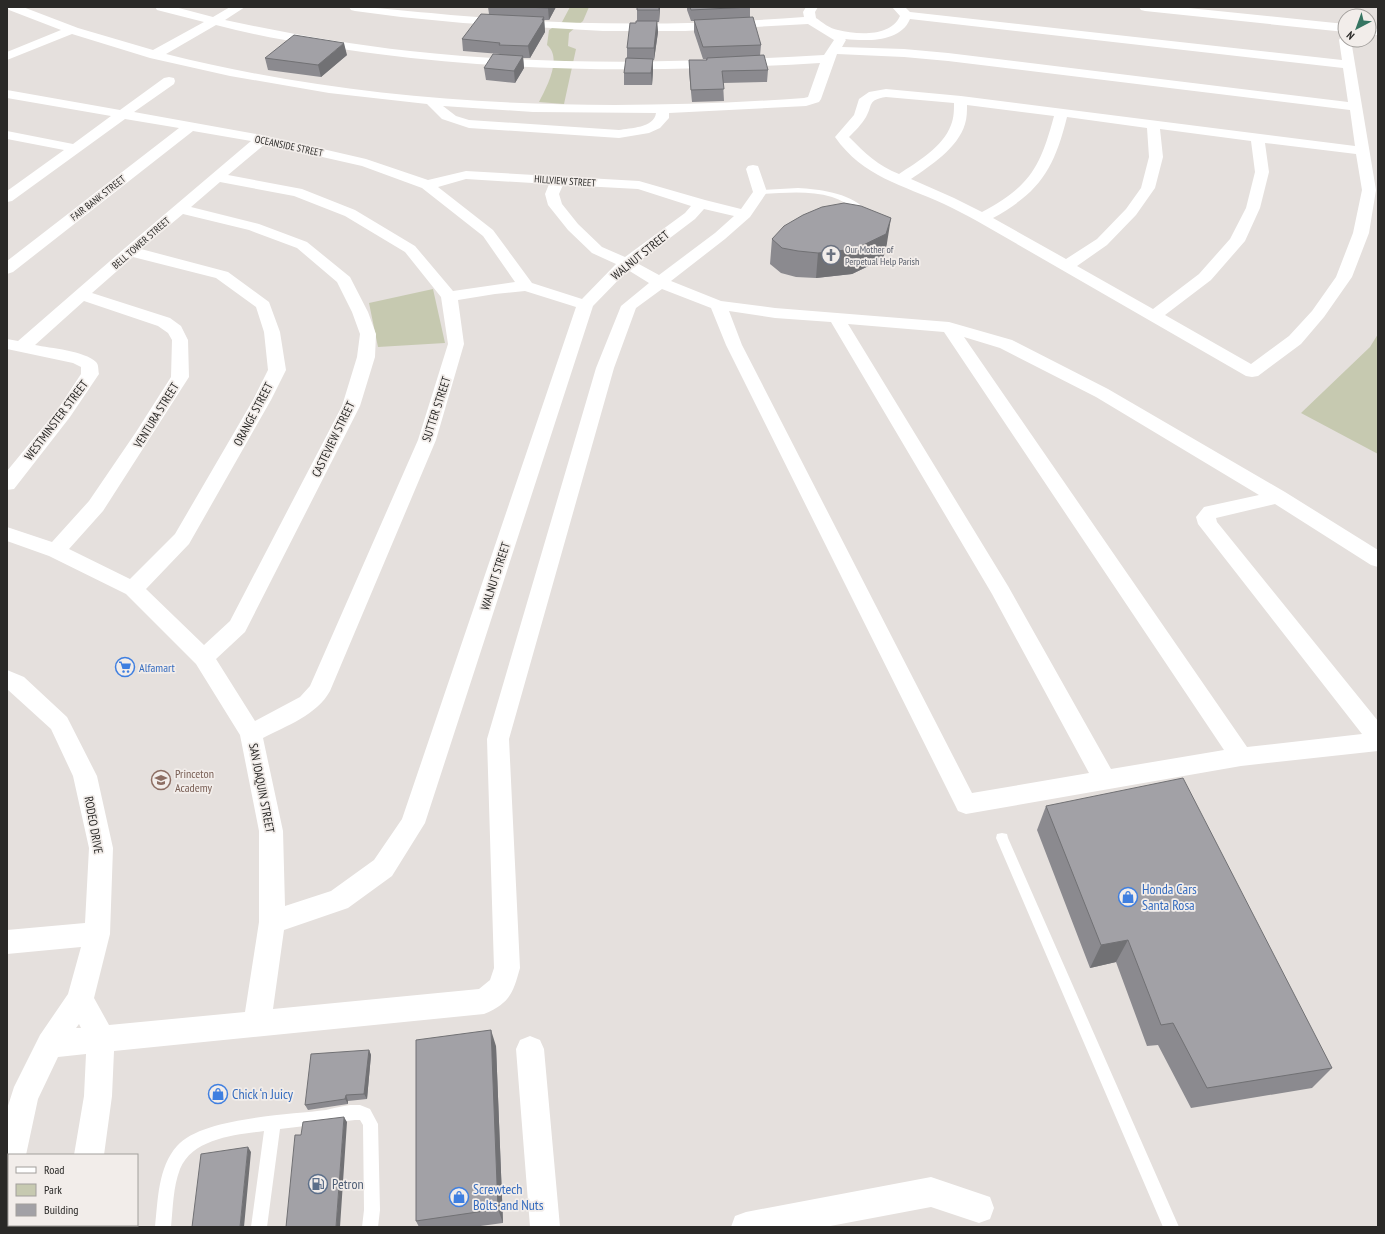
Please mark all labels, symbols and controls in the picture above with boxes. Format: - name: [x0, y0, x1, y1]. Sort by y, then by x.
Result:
- north arrow: [1337, 8, 1377, 48]
- text: N: [1344, 28, 1357, 43]
- street label: OCEANSIDE STREET: [254, 132, 325, 160]
- street label: FAIR BANK STREET: [68, 172, 129, 224]
- street label: HILLVIEW STREET: [534, 172, 597, 190]
- street label: BELL TOWER STREET: [109, 214, 173, 272]
- street label: WALNUT STREET: [608, 227, 673, 283]
- place label: Our Mother of Perpetual Help Parish: [845, 243, 919, 268]
- church icon: Our Mother of Perpetual Help Parish: [820, 244, 842, 266]
- street label: SUTTER STREET: [418, 374, 454, 444]
- street label: WESTMINSTER STREET: [21, 376, 91, 463]
- street label: VENTURA STREET: [129, 379, 182, 451]
- street label: ORANGE STREET: [230, 379, 276, 448]
- street label: CASTEVIEW STREET: [308, 398, 358, 479]
- street label: WALNUT STREET: [477, 540, 513, 612]
- supermarket icon: Alfamart: [114, 656, 136, 678]
- place label: Alfamart: [139, 660, 176, 675]
- street label: SAN JOAQUIN STREET: [246, 742, 278, 835]
- place label: Princeton Academy: [175, 766, 214, 795]
- school or university icon: Princeton Academy: [150, 769, 172, 791]
- street label: RODEO DRIVE: [82, 795, 106, 855]
- place label: Honda Cars Santa Rosa: [1142, 880, 1197, 914]
- shop icon: Honda Cars Santa Rosa: [1117, 886, 1139, 908]
- shop icon: Chick ‘n Juicy: [207, 1083, 229, 1105]
- place label: Chick ‘n Juicy: [232, 1085, 294, 1103]
- legend: [8, 1154, 138, 1226]
- text: Road: [44, 1162, 64, 1177]
- fuel station icon: Petron: [307, 1173, 329, 1195]
- place label: Petron: [332, 1175, 364, 1193]
- place label: Screwtech Bolts and Nuts: [473, 1180, 544, 1214]
- text: Park: [44, 1182, 62, 1197]
- shop icon: Screwtech Bolts and Nuts: [448, 1186, 470, 1208]
- text: Building: [44, 1202, 79, 1217]

